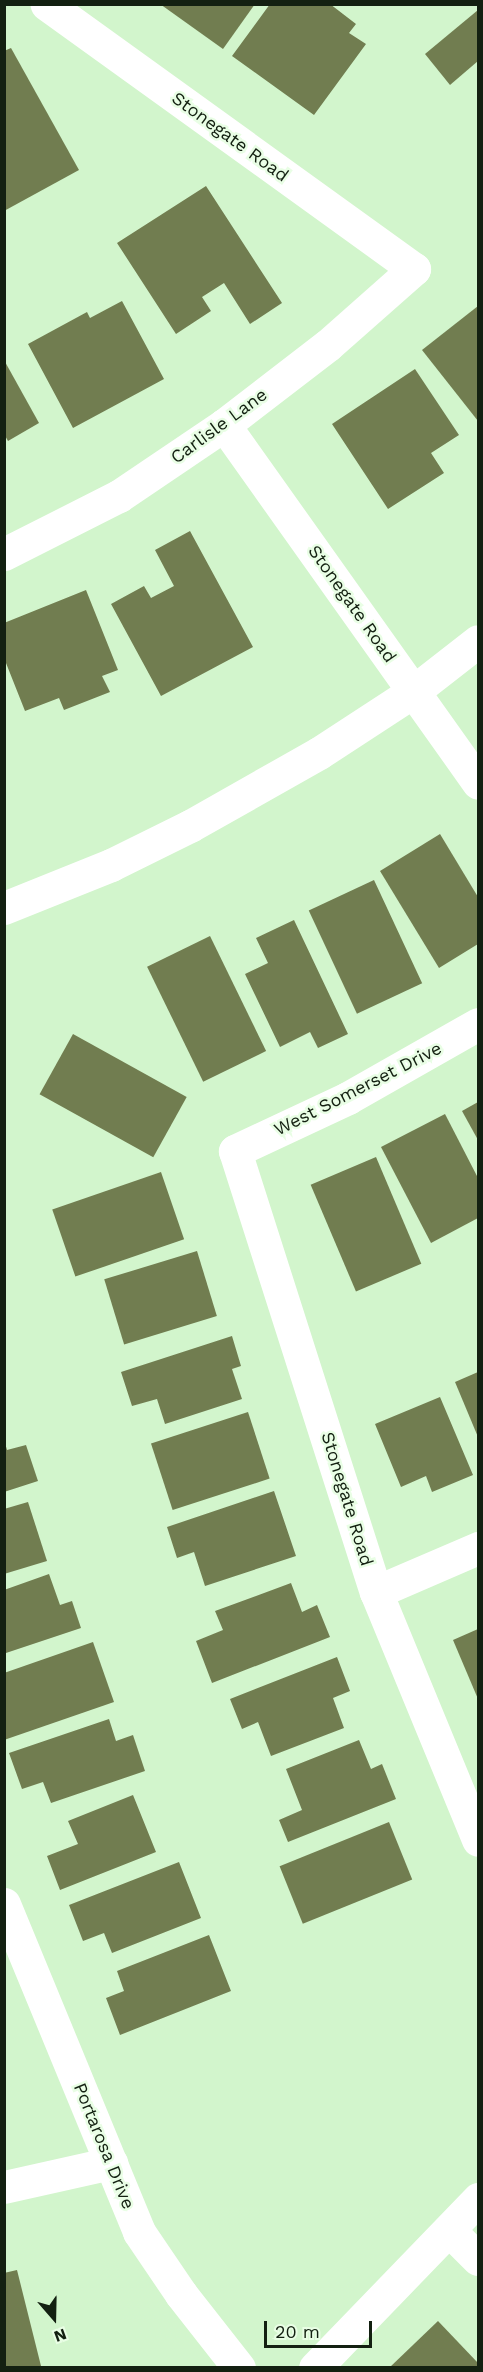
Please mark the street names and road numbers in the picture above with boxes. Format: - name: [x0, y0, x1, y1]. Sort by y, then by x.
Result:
- street label: Stonegate Road: [167, 87, 293, 187]
- street label: Carlisle Lane: [166, 384, 272, 468]
- street label: Stonegate Road: [303, 541, 401, 667]
- street label: West Somerset Drive: [271, 1037, 445, 1141]
- street label: Stonegate Road: [316, 1429, 378, 1569]
- street label: Portarosa Drive: [69, 2080, 139, 2212]

